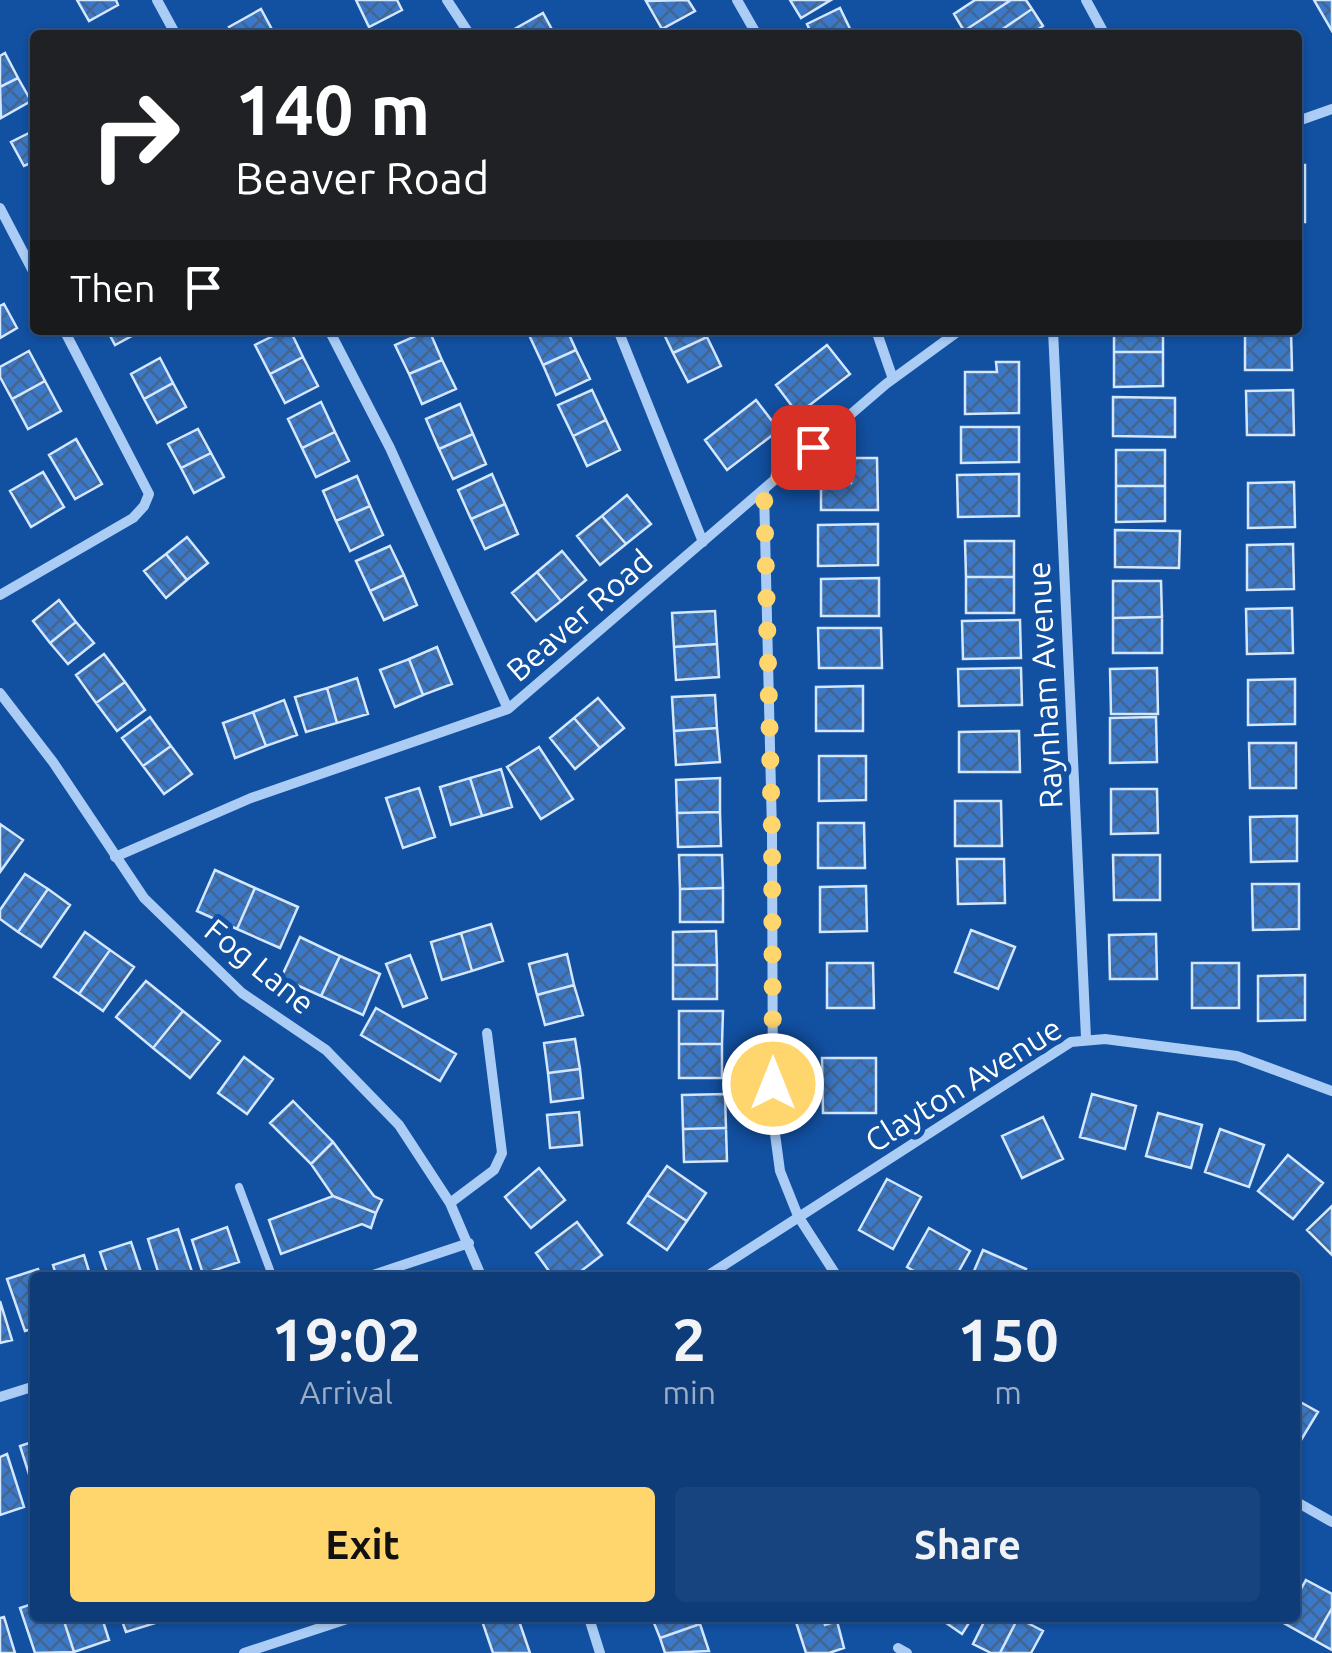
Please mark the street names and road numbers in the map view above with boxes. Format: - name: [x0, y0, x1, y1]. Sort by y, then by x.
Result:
- street label: Beaver Road: [499, 542, 659, 688]
- street label: Raynham Avenue: [1020, 560, 1068, 810]
- street label: Fog Lane: [198, 911, 322, 1021]
- street label: Clayton Avenue: [858, 1009, 1068, 1159]

